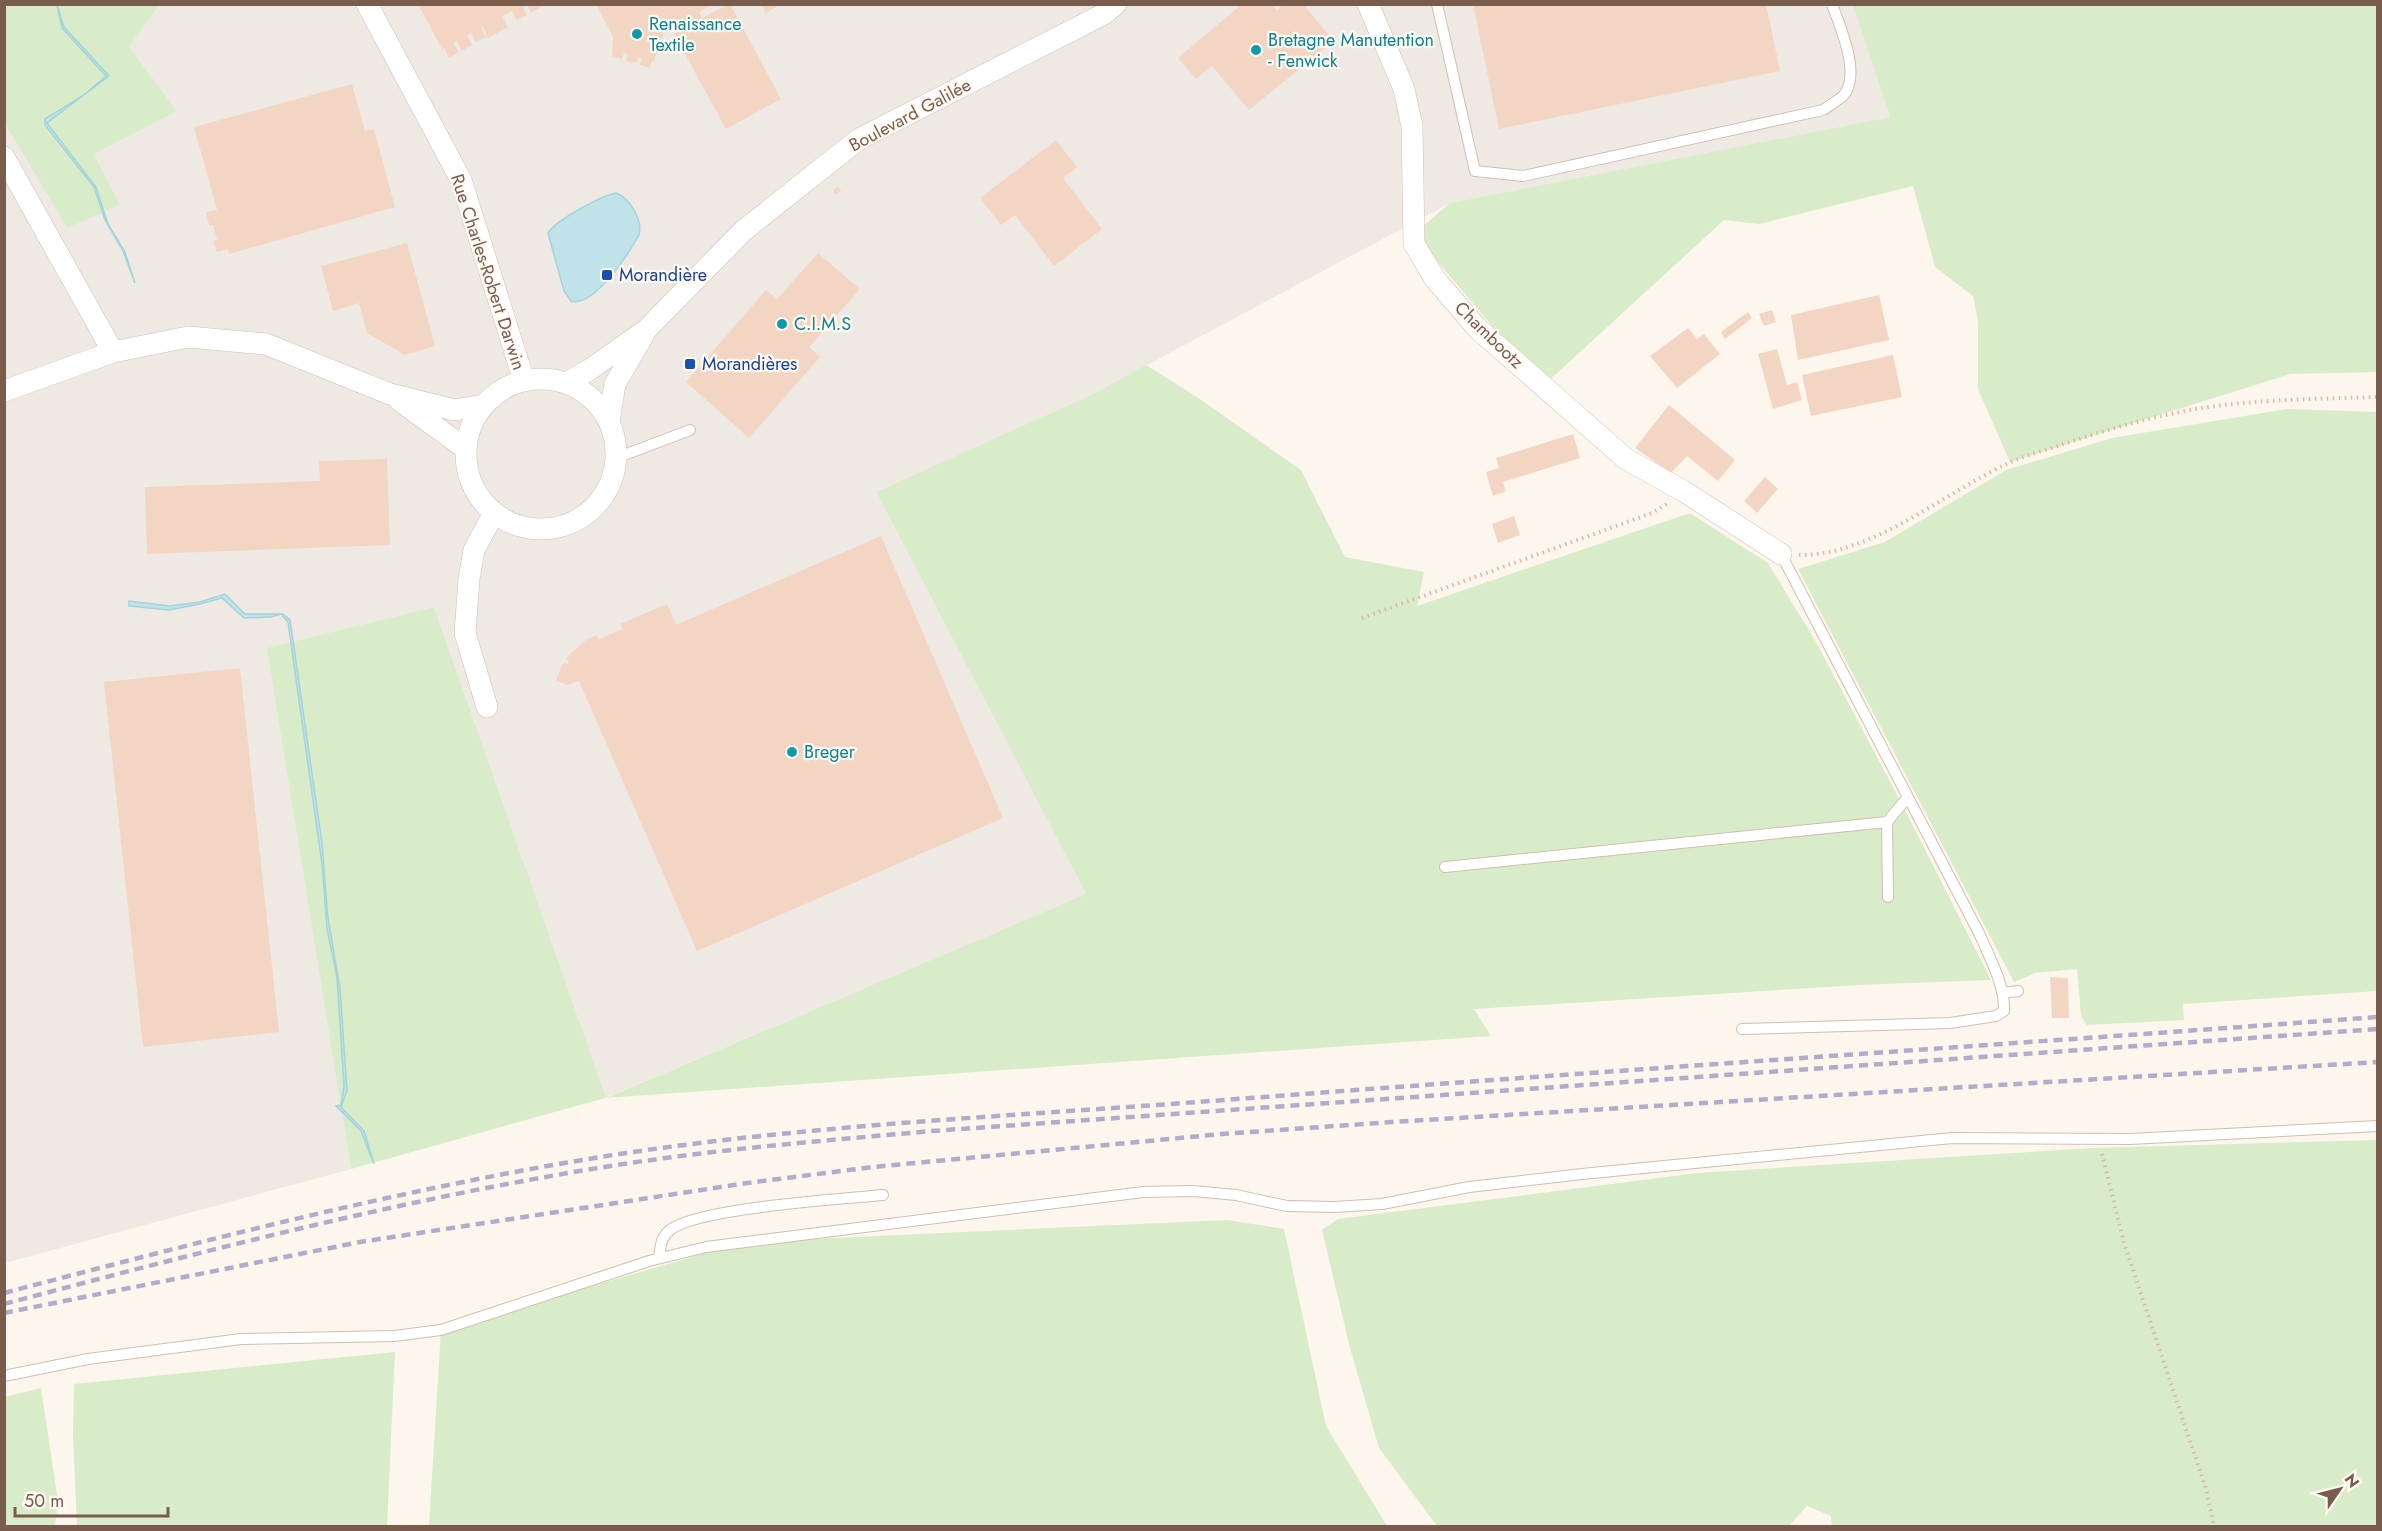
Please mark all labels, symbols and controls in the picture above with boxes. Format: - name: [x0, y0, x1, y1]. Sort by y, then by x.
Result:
- place label: Renaissance Textile: [649, 11, 742, 58]
- marker: Renaissance Textile: [630, 27, 644, 41]
- place label: Bretagne Manutention - Fenwick: [1268, 27, 1434, 74]
- marker: Bretagne Manutention - Fenwick: [1249, 43, 1263, 57]
- street label: Boulevard Galilée: [844, 72, 976, 158]
- street label: Rue Charles-Robert Darwin: [444, 171, 532, 373]
- place label: Morandière: [619, 262, 707, 288]
- marker: Morandière: [600, 268, 614, 282]
- street label: Chambootz: [1449, 295, 1530, 375]
- place label: C.I.M.S: [794, 311, 851, 337]
- marker: C.I.M.S: [775, 317, 789, 331]
- place label: Morandières: [702, 351, 797, 377]
- marker: Morandières: [683, 357, 697, 371]
- place label: Breger: [804, 739, 856, 765]
- marker: Breger: [785, 745, 799, 759]
- north arrow: [2310, 1459, 2370, 1519]
- text: N: [2339, 1469, 2365, 1492]
- scale bar: [15, 1480, 168, 1518]
- text: 50 m: [24, 1488, 64, 1514]

